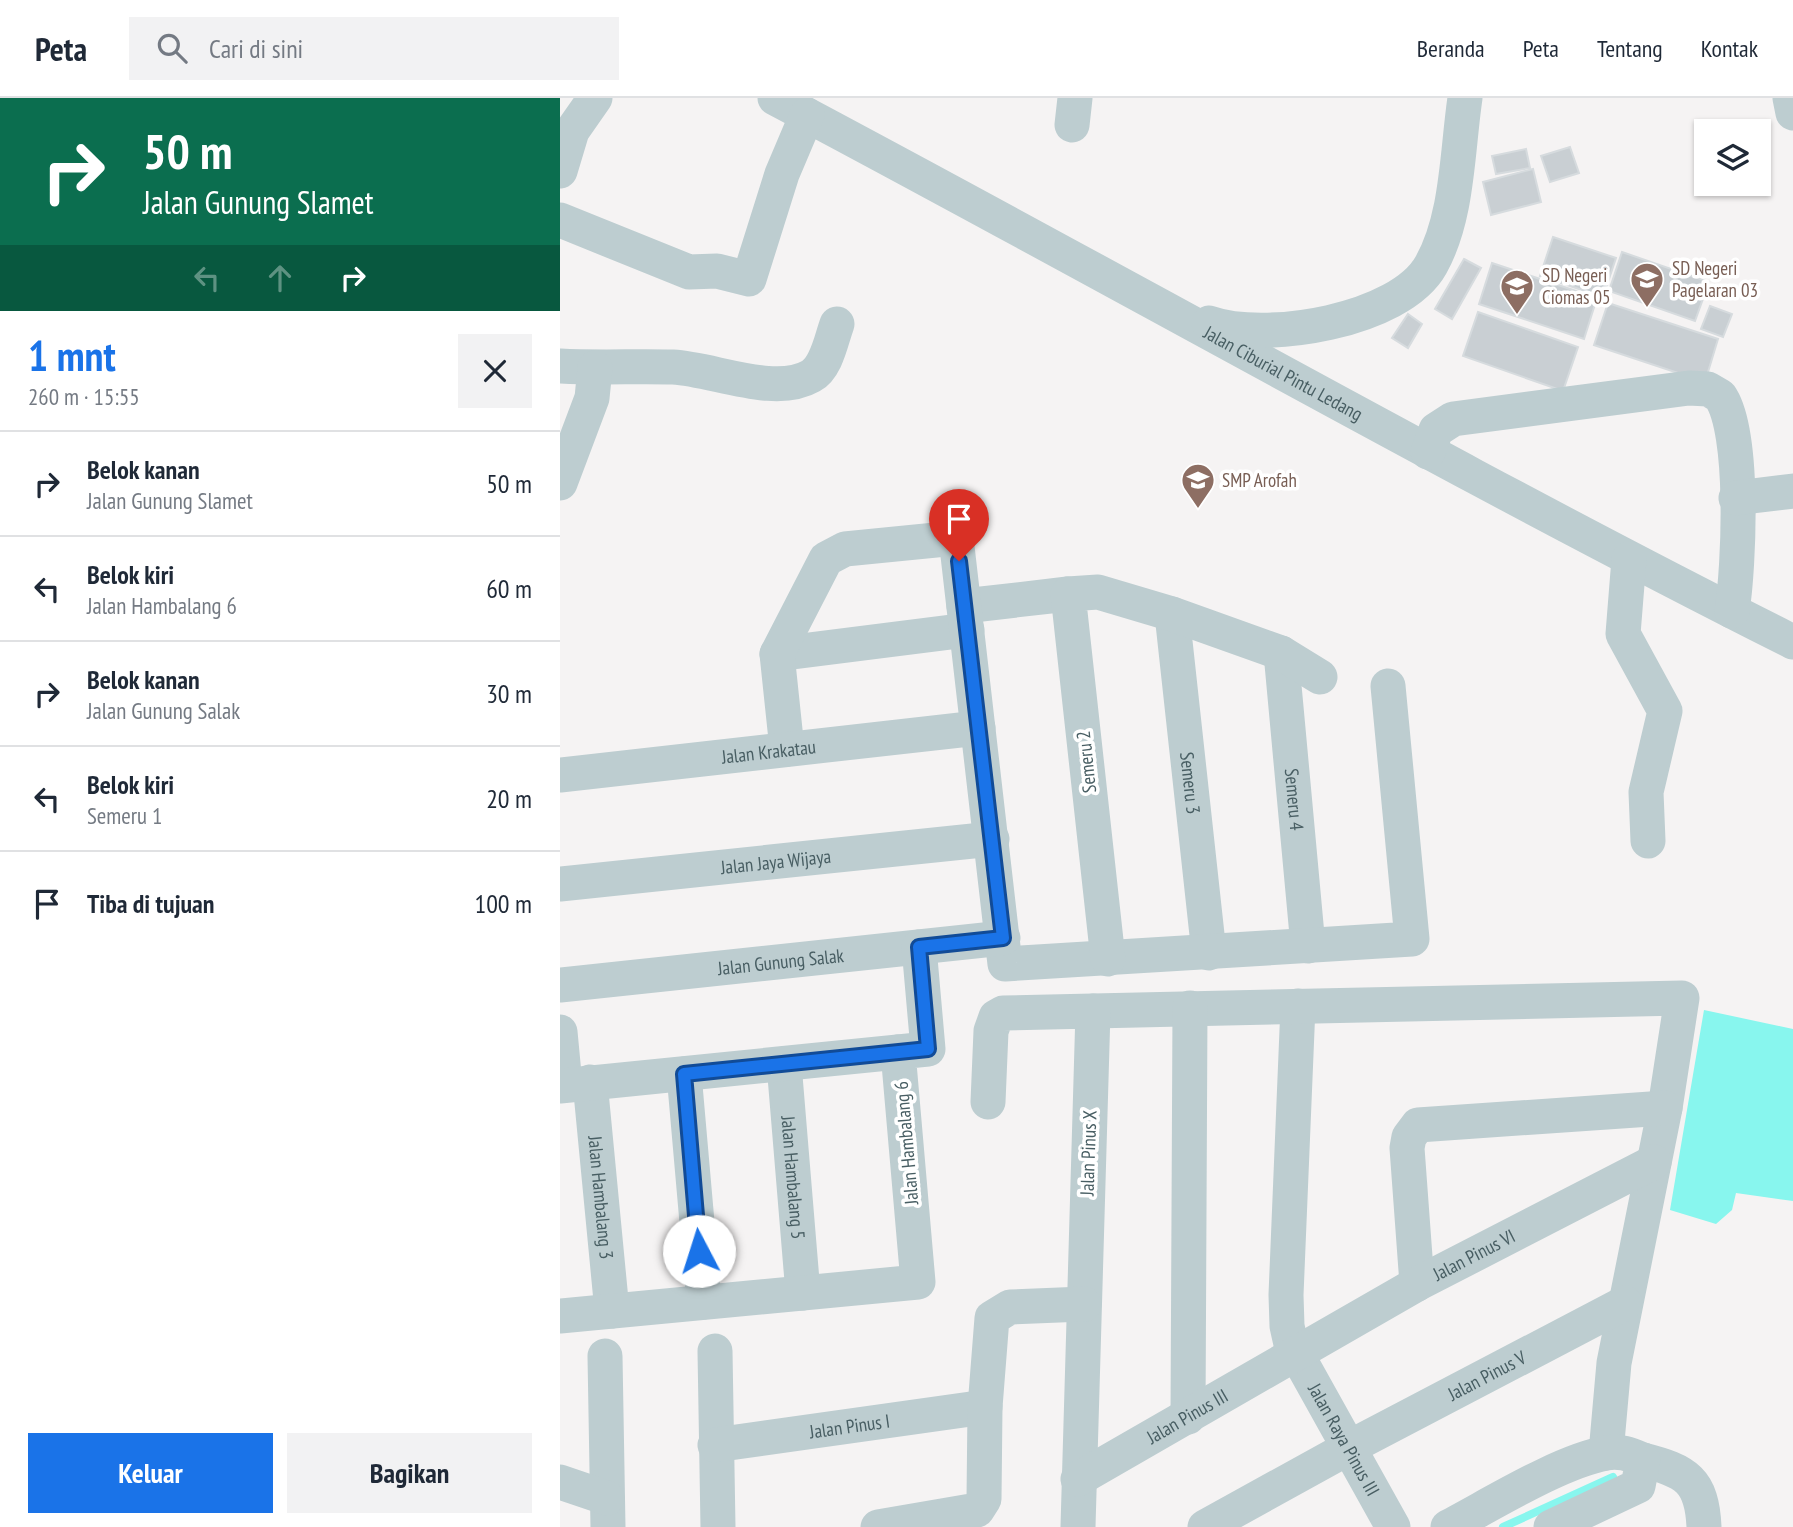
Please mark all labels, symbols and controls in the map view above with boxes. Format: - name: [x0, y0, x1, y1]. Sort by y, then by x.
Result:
- search box: [129, 17, 619, 80]
- text: Peta: [35, 27, 87, 70]
- icon: search: [153, 29, 191, 67]
- text: Cari di sini: [209, 32, 303, 65]
- text: Beranda: [1417, 33, 1485, 64]
- text: Peta: [1523, 33, 1559, 64]
- text: Tentang: [1597, 33, 1663, 64]
- text: Kontak: [1701, 33, 1758, 64]
- text: 50 m: [143, 119, 232, 183]
- map controls: [1694, 119, 1771, 196]
- button: layers: [1694, 119, 1771, 196]
- icon: right: [28, 126, 119, 217]
- text: Jalan Gunung Slamet: [143, 181, 374, 223]
- place label: SD Negeri Pagelaran 03: [1672, 256, 1758, 302]
- icon: left: [188, 259, 226, 297]
- icon: ahead: [261, 259, 299, 297]
- icon: right: [334, 259, 372, 297]
- school or university icon: SD Negeri Pagelaran 03: [1628, 260, 1666, 309]
- place label: SD Negeri Ciomas 05: [1542, 263, 1611, 309]
- school or university icon: SD Negeri Ciomas 05: [1498, 267, 1536, 316]
- street label: Jalan Ciburial Pintu Ledang: [1199, 320, 1367, 426]
- text: 1 mnt: [28, 328, 116, 383]
- button: close: [458, 334, 532, 408]
- text: 260 m · 15:55: [28, 382, 140, 411]
- text: Belok kanan: [87, 453, 200, 486]
- school or university icon: SMP Arofah: [1179, 461, 1217, 510]
- icon: right: [28, 465, 66, 503]
- text: 50 m: [486, 467, 532, 500]
- place label: SMP Arofah: [1222, 468, 1297, 492]
- text: Jalan Gunung Slamet: [87, 486, 253, 515]
- pin: [929, 489, 989, 561]
- icon: arrive: [940, 500, 978, 538]
- text: Belok kiri: [87, 558, 174, 591]
- icon: left: [28, 570, 66, 608]
- text: 60 m: [486, 572, 532, 605]
- text: Jalan Hambalang 6: [87, 591, 237, 620]
- text: Belok kanan: [87, 663, 200, 696]
- icon: right: [28, 675, 66, 713]
- text: 30 m: [486, 677, 532, 710]
- text: Jalan Gunung Salak: [87, 696, 240, 725]
- street label: Semeru 2: [1071, 730, 1101, 794]
- street label: Jalan Krakatau: [719, 734, 817, 769]
- street label: Semeru 3: [1175, 751, 1206, 815]
- street label: Semeru 4: [1280, 767, 1309, 832]
- text: Belok kiri: [87, 768, 174, 801]
- icon: left: [28, 780, 66, 818]
- text: 20 m: [486, 782, 532, 815]
- text: Semeru 1: [87, 801, 162, 830]
- street label: Jalan Jaya Wijaya: [719, 844, 832, 879]
- icon: arrive: [28, 885, 66, 923]
- text: Tiba di tujuan: [87, 887, 215, 920]
- text: 100 m: [474, 887, 532, 920]
- street label: Jalan Gunung Salak: [716, 943, 846, 980]
- street label: Jalan Hambalang 6: [889, 1080, 923, 1207]
- street label: Jalan Pinus X: [1074, 1109, 1101, 1197]
- street label: Jalan Hambalang 5: [776, 1114, 811, 1240]
- street label: Jalan Hambalang 3: [583, 1134, 619, 1260]
- position arrow: [662, 1214, 736, 1288]
- street label: Jalan Pinus VI: [1428, 1224, 1519, 1286]
- street label: Jalan Pinus V: [1443, 1345, 1530, 1406]
- street label: Jalan Raya Pinus III: [1303, 1378, 1385, 1500]
- street label: Jalan Pinus III: [1141, 1383, 1232, 1449]
- street label: Jalan Pinus I: [807, 1409, 891, 1444]
- button: Keluar: [28, 1433, 273, 1513]
- button: Bagikan: [287, 1433, 532, 1513]

